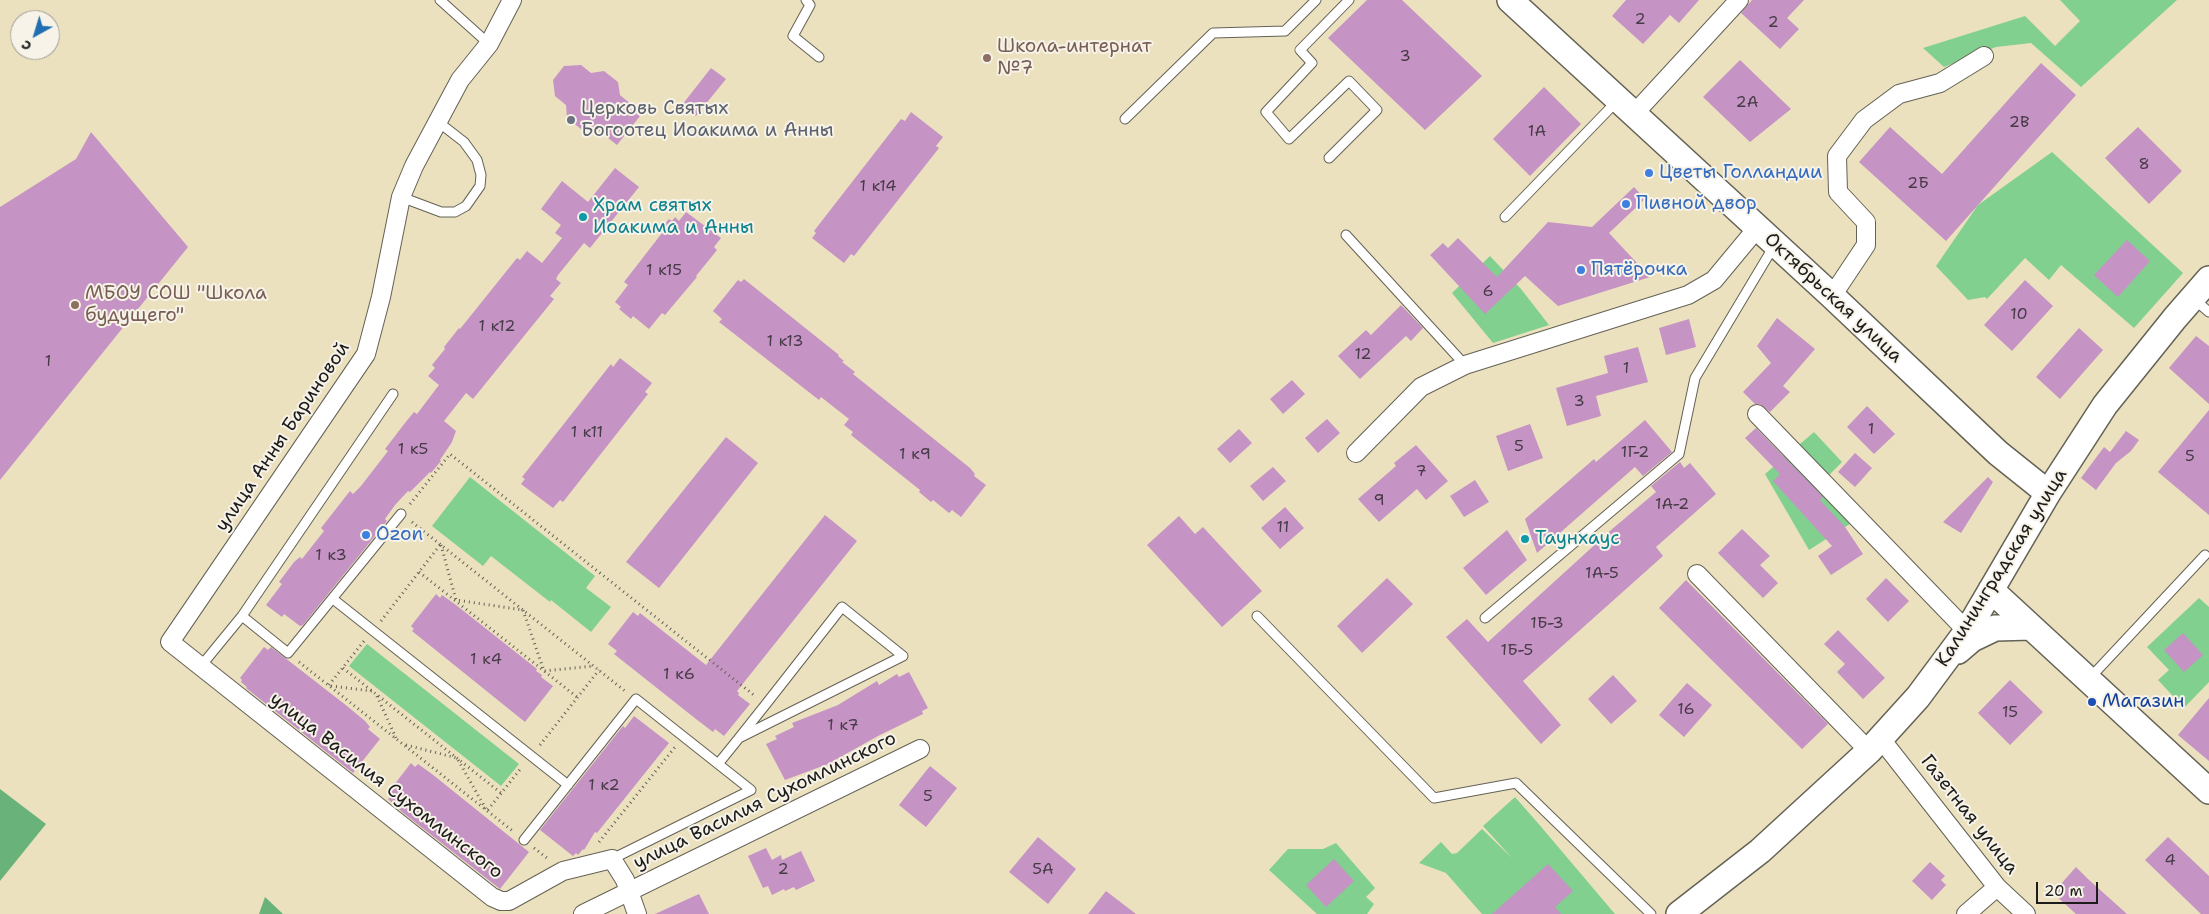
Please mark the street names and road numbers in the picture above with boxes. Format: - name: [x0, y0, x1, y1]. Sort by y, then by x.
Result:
- street label: Октябрьская улица: [1759, 228, 1907, 368]
- street label: улица Анны Бариновой: [211, 338, 355, 536]
- street label: Калининградская улица: [1932, 465, 2072, 671]
- street label: улица Василия Сухомлинского: [265, 688, 507, 884]
- street label: улица Василия Сухомлинского: [630, 727, 900, 875]
- street label: Газетная улица: [1915, 751, 2023, 879]

